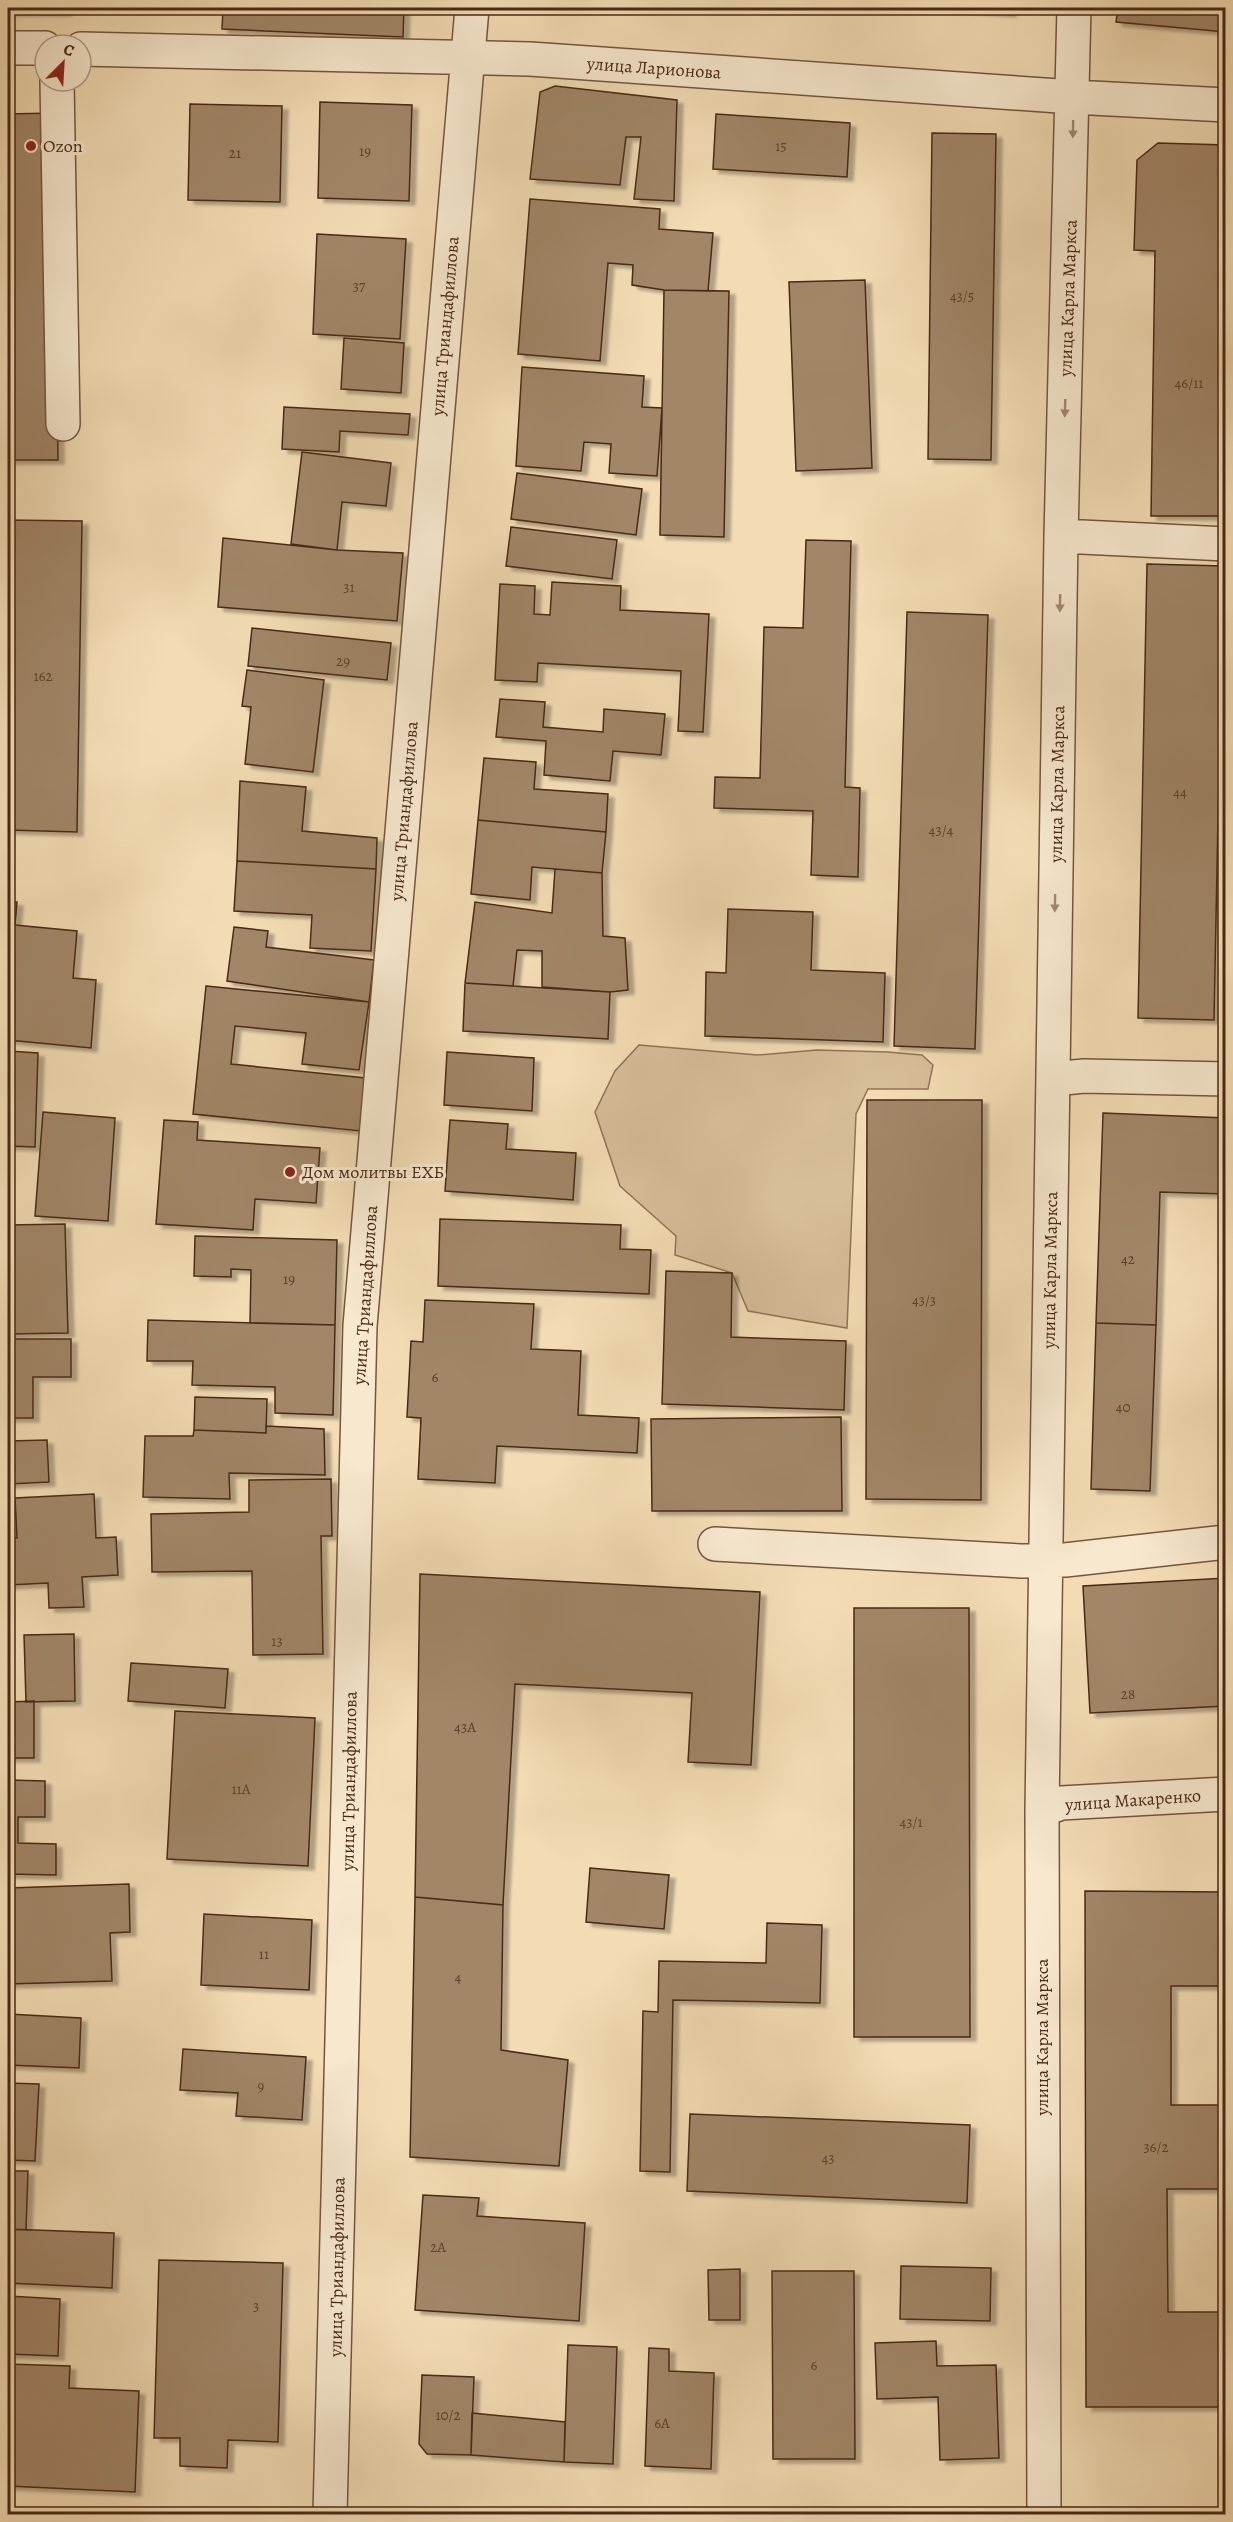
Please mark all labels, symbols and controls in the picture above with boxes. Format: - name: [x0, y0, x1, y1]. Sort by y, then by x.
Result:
- north arrow: [33, 33, 93, 93]
- text: С: [60, 38, 78, 62]
- street label: улица Ларионова: [585, 51, 723, 85]
- one-way arrow: [1068, 119, 1077, 138]
- place label: Ozon: [43, 134, 83, 158]
- house number: 15: [775, 136, 787, 156]
- marker: Ozon: [24, 139, 38, 153]
- house number: 19: [359, 141, 371, 161]
- house number: 21: [229, 143, 241, 163]
- street label: улица Карла Маркса: [1053, 218, 1083, 378]
- street label: улица Триандафиллова: [425, 235, 465, 418]
- house number: 37: [353, 276, 366, 296]
- house number: 43/5: [950, 286, 974, 306]
- house number: 46/11: [1175, 373, 1203, 393]
- one-way arrow: [1060, 398, 1069, 417]
- house number: 31: [343, 577, 355, 597]
- one-way arrow: [1055, 593, 1065, 612]
- house number: 29: [336, 651, 350, 671]
- house number: 162: [33, 666, 53, 686]
- street label: улица Карла Маркса: [1044, 705, 1070, 864]
- street label: улица Триандафиллова: [384, 720, 424, 903]
- house number: 44: [1173, 782, 1187, 802]
- house number: 43/4: [929, 820, 954, 840]
- one-way arrow: [1050, 893, 1060, 912]
- place label: Дом молитвы ЕХБ: [302, 1160, 444, 1184]
- marker: Дом молитвы ЕХБ: [283, 1165, 297, 1179]
- street label: улица Карла Маркса: [1037, 1191, 1063, 1350]
- street label: улица Триандафиллова: [347, 1204, 383, 1387]
- house number: 42: [1121, 1249, 1135, 1269]
- house number: 19: [283, 1269, 295, 1289]
- house number: 43/3: [912, 1290, 936, 1310]
- house number: 6: [432, 1367, 439, 1387]
- house number: 40: [1116, 1397, 1130, 1417]
- house number: 13: [271, 1631, 283, 1651]
- house number: 28: [1121, 1684, 1135, 1704]
- street label: улица Триандафиллова: [335, 1690, 363, 1872]
- house number: 43А: [454, 1717, 476, 1737]
- house number: 11А: [231, 1779, 251, 1799]
- street label: улица Макаренко: [1063, 1783, 1202, 1817]
- house number: 43/1: [899, 1812, 923, 1832]
- house number: 11: [259, 1944, 269, 1964]
- street label: улица Карла Маркса: [1030, 1958, 1054, 2117]
- house number: 4: [455, 1967, 462, 1987]
- house number: 9: [258, 2076, 265, 2096]
- house number: 36/2: [1143, 2137, 1169, 2157]
- house number: 43: [821, 2148, 835, 2168]
- street label: улица Триандафиллова: [323, 2176, 351, 2358]
- house number: 2А: [430, 2237, 446, 2257]
- house number: 3: [253, 2296, 259, 2316]
- house number: 6: [811, 2355, 818, 2375]
- house number: 10/2: [435, 2405, 461, 2425]
- house number: 6А: [654, 2413, 670, 2433]

